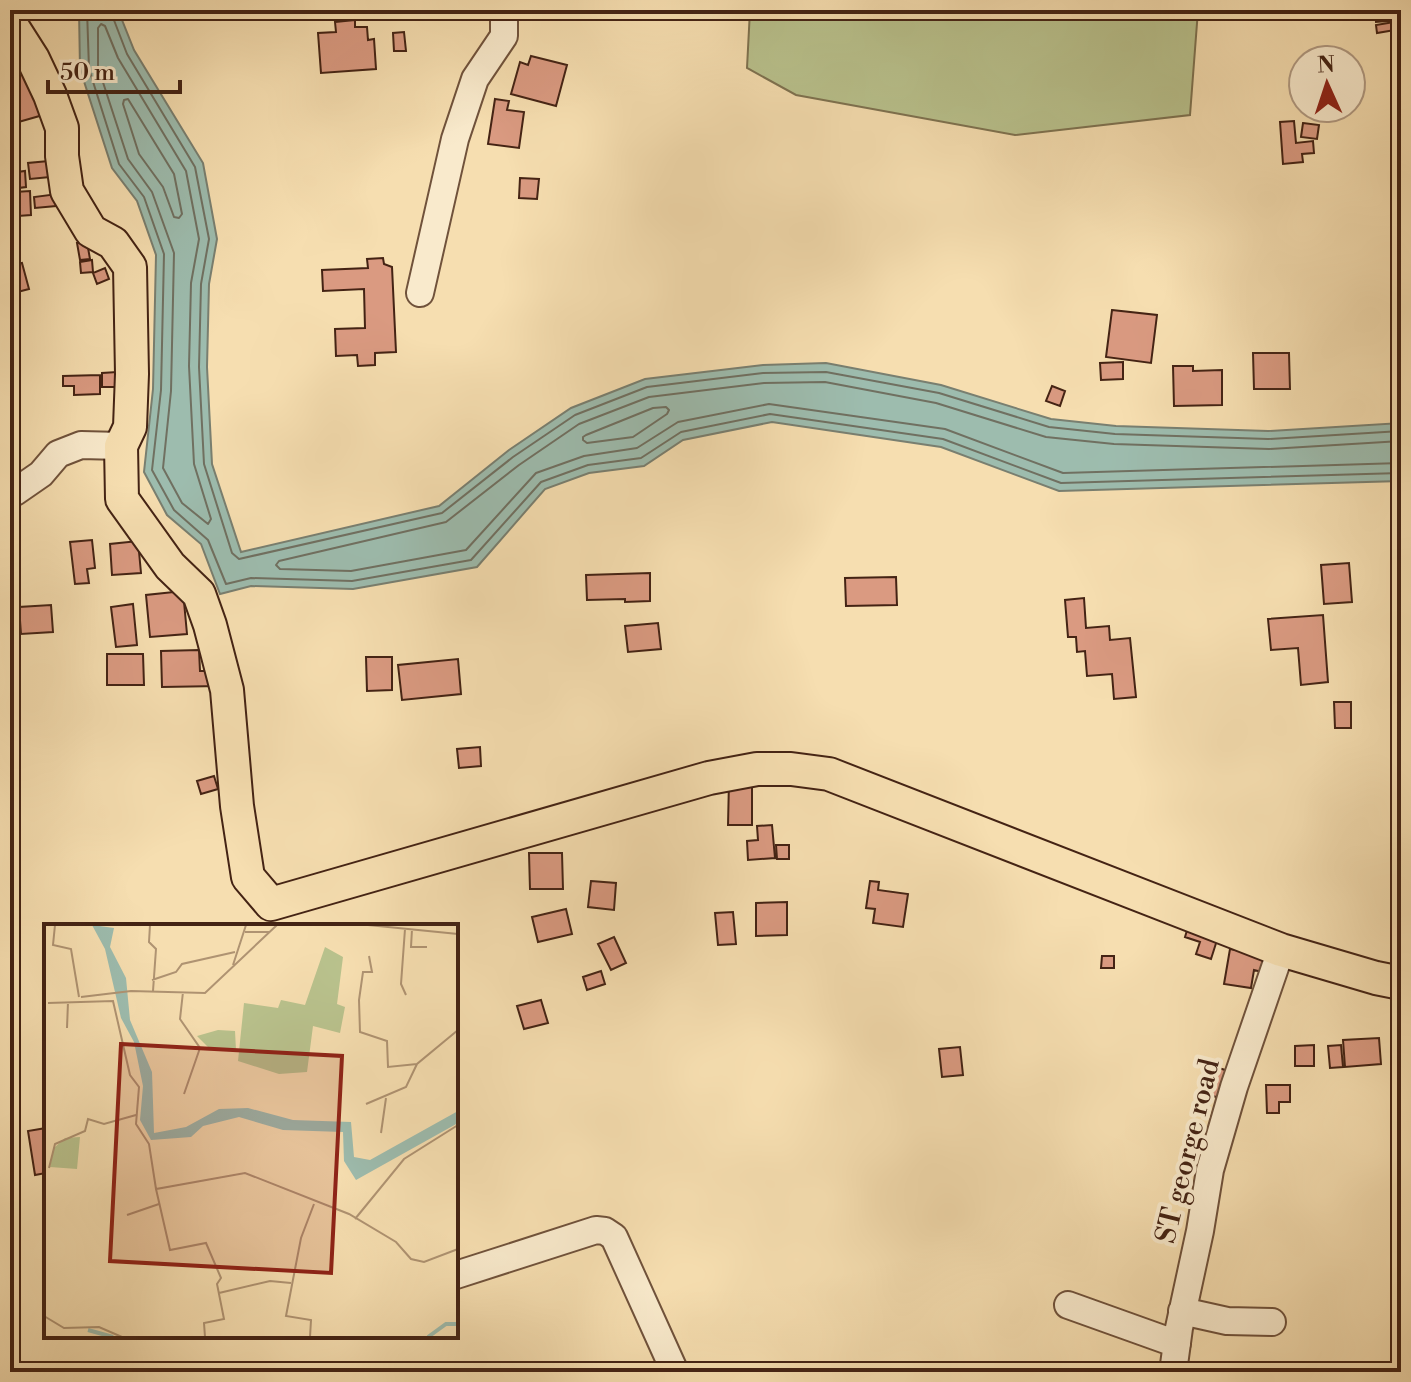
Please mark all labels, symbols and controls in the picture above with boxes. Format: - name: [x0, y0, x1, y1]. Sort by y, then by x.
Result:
- scale bar: [48, 44, 180, 94]
- north arrow: [1287, 44, 1367, 124]
- text: N: [1317, 52, 1336, 79]
- text: 50 m: [60, 58, 115, 88]
- inset map: [44, 924, 458, 1338]
- street label: ST george road: [1148, 1055, 1228, 1247]

